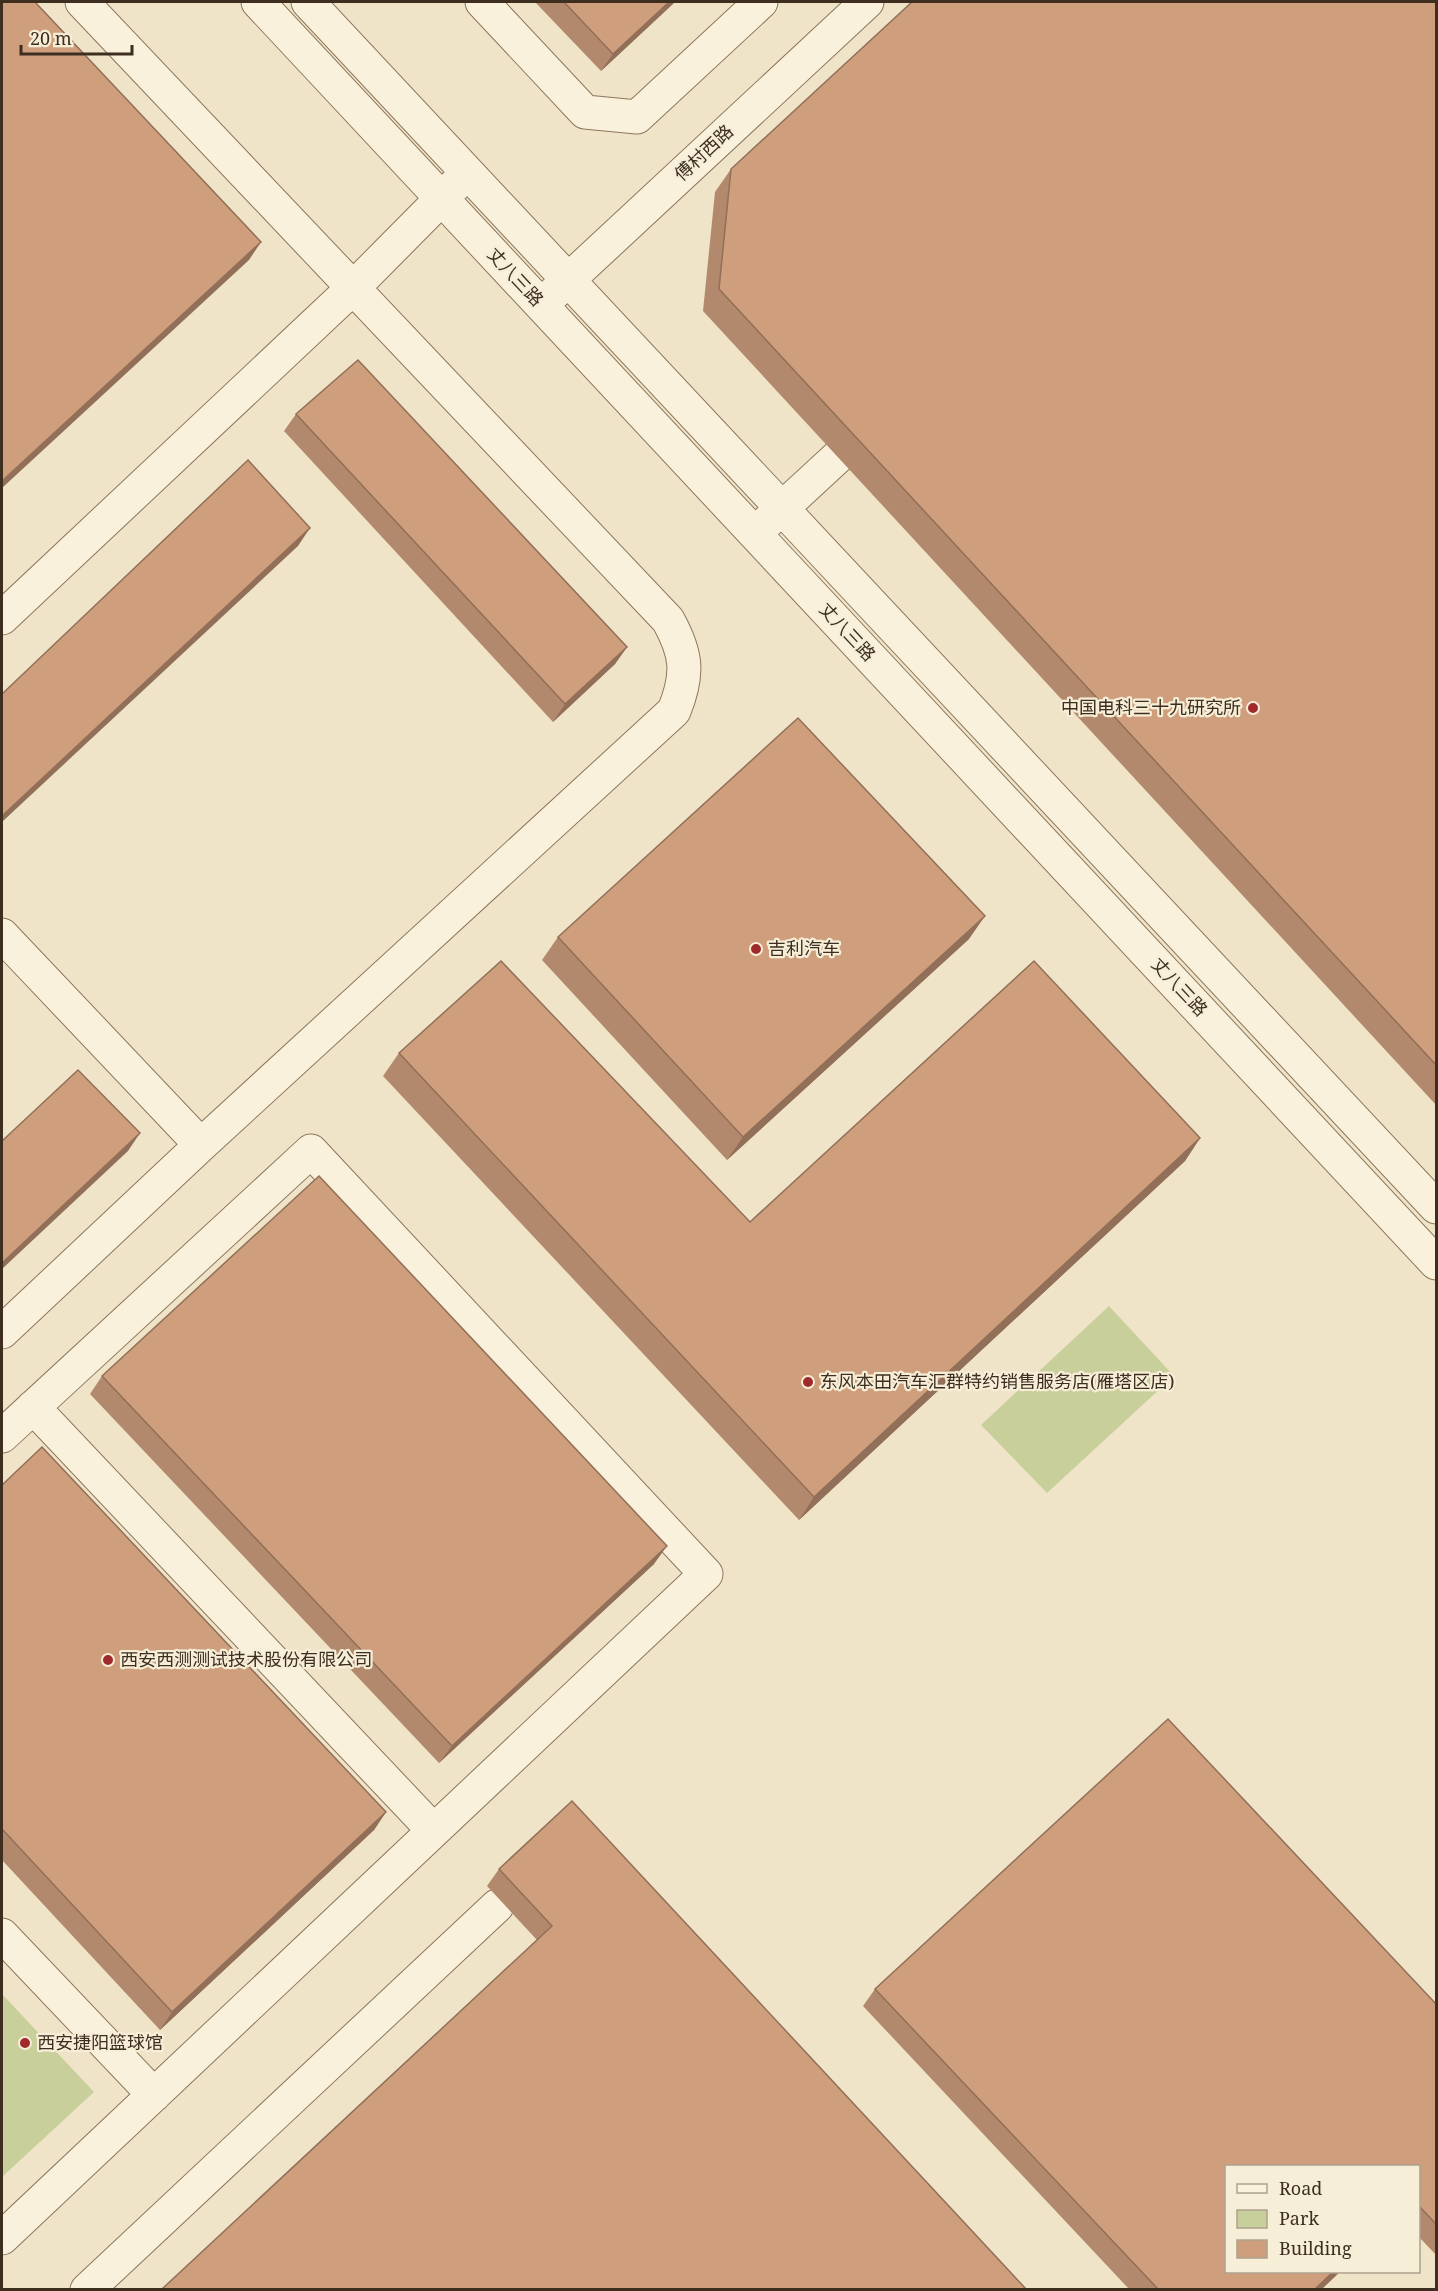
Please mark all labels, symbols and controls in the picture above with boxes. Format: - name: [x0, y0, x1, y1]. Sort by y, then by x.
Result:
- scale bar: [21, 18, 132, 56]
- text: 20 m: [30, 26, 72, 50]
- street label: 傅村西路: [669, 119, 738, 186]
- street label: 丈八三路: [482, 242, 549, 311]
- street label: 丈八三路: [814, 597, 881, 666]
- place label: 中国电科三十九研究所: [1061, 695, 1241, 719]
- marker: 中国电科三十九研究所: [1246, 701, 1260, 715]
- place label: 吉利汽车: [768, 936, 840, 960]
- marker: 吉利汽车: [749, 942, 763, 956]
- street label: 丈八三路: [1146, 952, 1213, 1021]
- place label: 东风本田汽车汇群特约销售服务店(雁塔区店): [820, 1369, 1174, 1393]
- marker: 东风本田汽车汇群特约销售服务店(雁塔区店): [801, 1375, 815, 1389]
- place label: 西安西测测试技术股份有限公司: [120, 1647, 372, 1671]
- marker: 西安西测测试技术股份有限公司: [101, 1653, 115, 1667]
- place label: 西安捷阳篮球馆: [37, 2030, 163, 2054]
- marker: 西安捷阳篮球馆: [18, 2036, 32, 2050]
- legend: [1225, 2165, 1420, 2273]
- text: Road: [1279, 2176, 1322, 2200]
- text: Park: [1279, 2206, 1319, 2230]
- text: Building: [1279, 2236, 1352, 2260]

